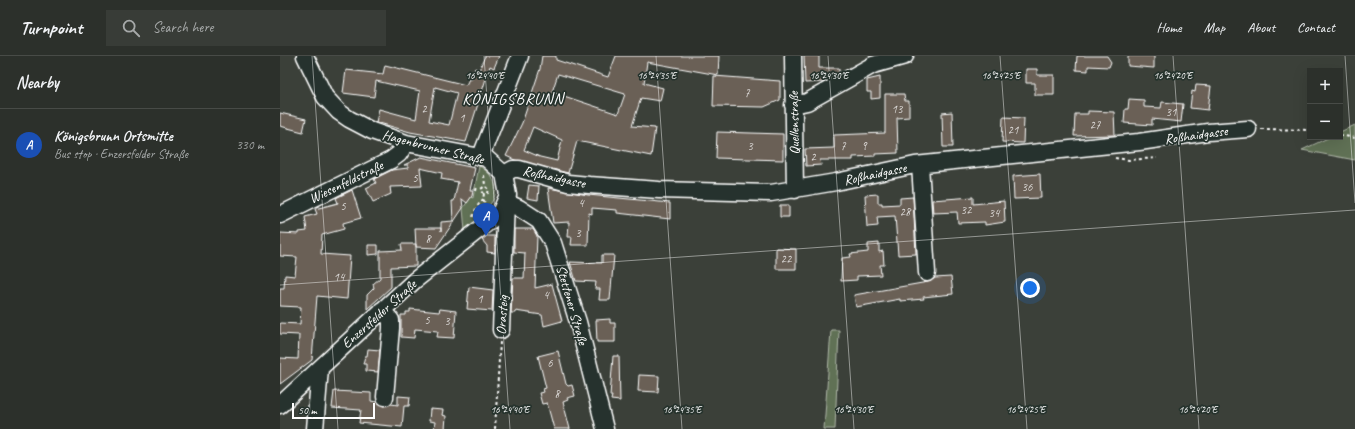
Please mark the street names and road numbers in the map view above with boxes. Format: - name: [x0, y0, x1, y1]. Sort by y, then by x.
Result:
- street label: Quellenstraße: [785, 90, 803, 155]
- street label: Roßhaidgasse: [1163, 122, 1230, 148]
- street label: Hagenbrunner Straße: [381, 126, 487, 168]
- street label: Wiesenfeldstraße: [306, 156, 387, 207]
- street label: Roßhaidgasse: [842, 159, 909, 189]
- street label: Roßhaidgasse: [521, 162, 588, 192]
- street label: Stettener Straße: [553, 263, 592, 348]
- street label: Enzersfelder Straße: [338, 275, 421, 352]
- street label: Orasteig: [492, 294, 512, 335]

